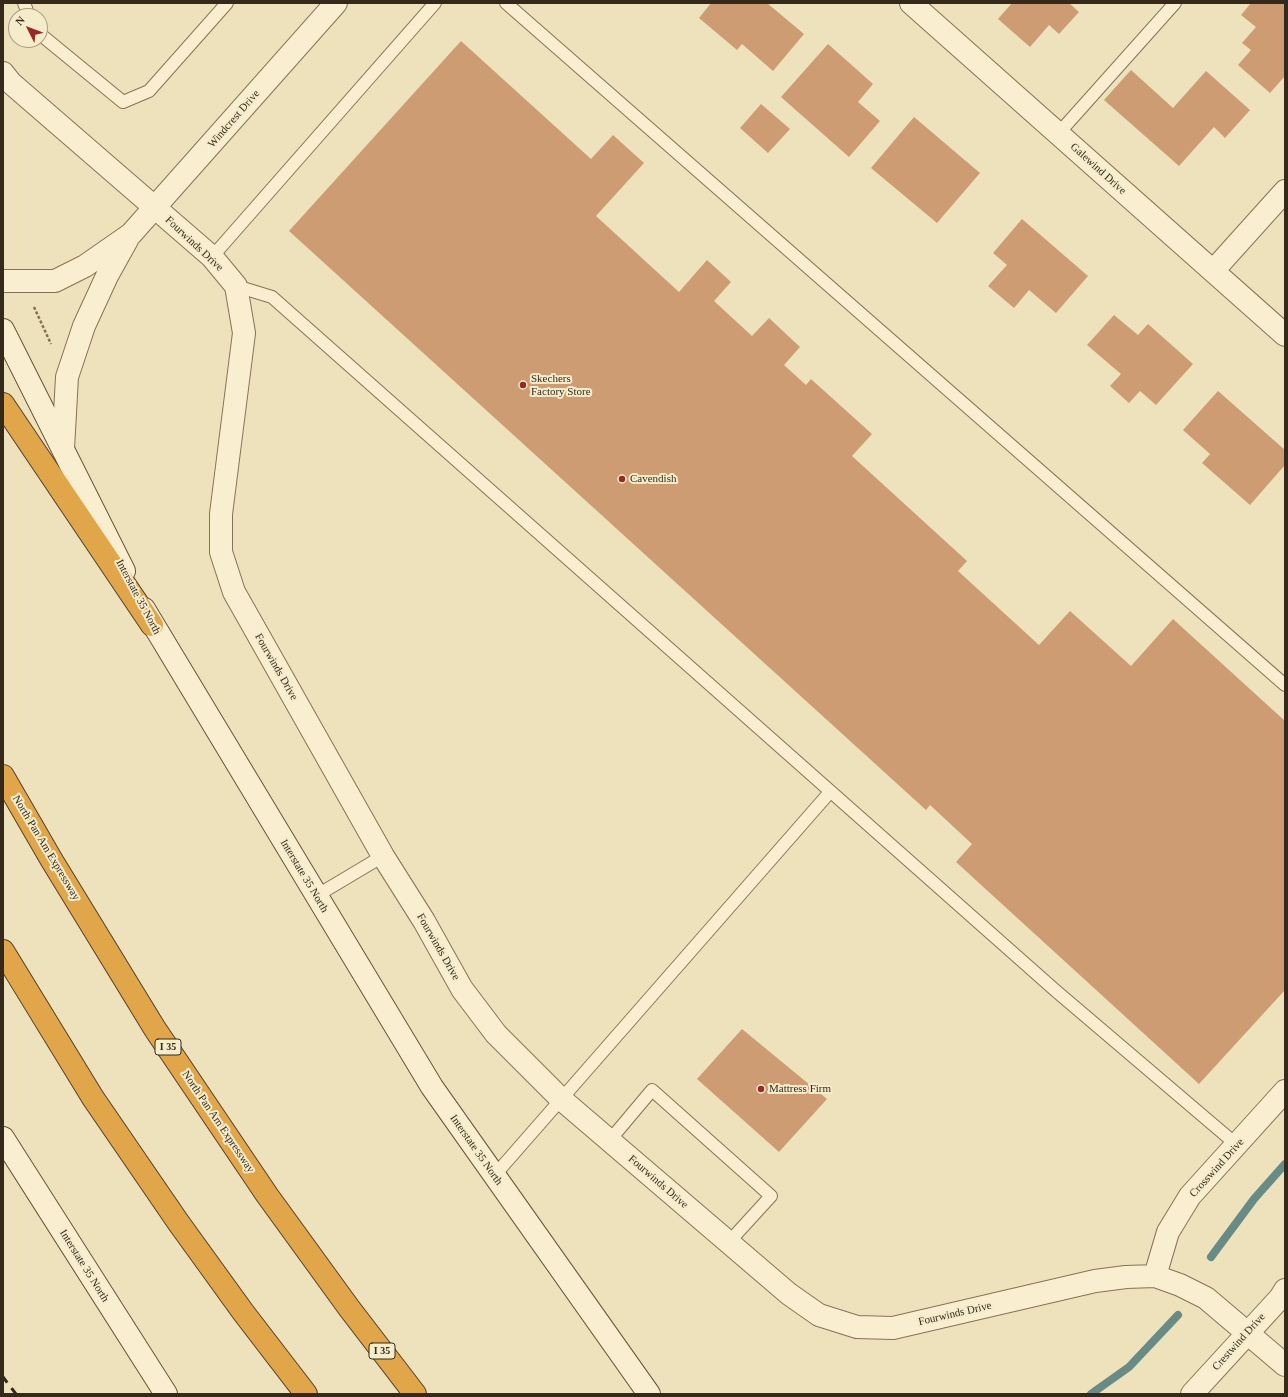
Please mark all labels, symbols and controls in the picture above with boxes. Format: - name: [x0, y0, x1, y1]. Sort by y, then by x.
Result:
- north arrow: [8, 8, 48, 48]
- text: N: [13, 14, 27, 28]
- street label: Windcrest Drive: [205, 87, 263, 151]
- street label: Galewind Drive: [1067, 140, 1129, 198]
- street label: Fourwinds Drive: [162, 214, 226, 274]
- place label: Skechers Factory Store: [531, 372, 591, 398]
- marker: Skechers Factory Store: [518, 380, 528, 390]
- place label: Cavendish: [630, 472, 676, 486]
- marker: Cavendish: [617, 474, 627, 484]
- street label: Interstate 35 North: [113, 557, 163, 637]
- street label: Fourwinds Drive: [252, 631, 300, 703]
- street label: North Pan Am Expressway: [9, 793, 83, 903]
- street label: Interstate 35 North: [277, 837, 331, 915]
- street label: Fourwinds Drive: [414, 911, 462, 983]
- road number: I 35: [155, 1039, 181, 1055]
- street label: North Pan Am Expressway: [179, 1069, 257, 1175]
- place label: Mattress Firm: [769, 1082, 831, 1096]
- marker: Mattress Firm: [756, 1084, 766, 1094]
- street label: Interstate 35 North: [447, 1112, 505, 1188]
- street label: Crosswind Drive: [1187, 1136, 1247, 1200]
- street label: Fourwinds Drive: [625, 1152, 691, 1212]
- street label: Interstate 35 North: [56, 1227, 112, 1305]
- street label: Fourwinds Drive: [917, 1299, 993, 1329]
- street label: Crestwind Drive: [1210, 1310, 1268, 1374]
- road number: I 35: [369, 1343, 395, 1359]

